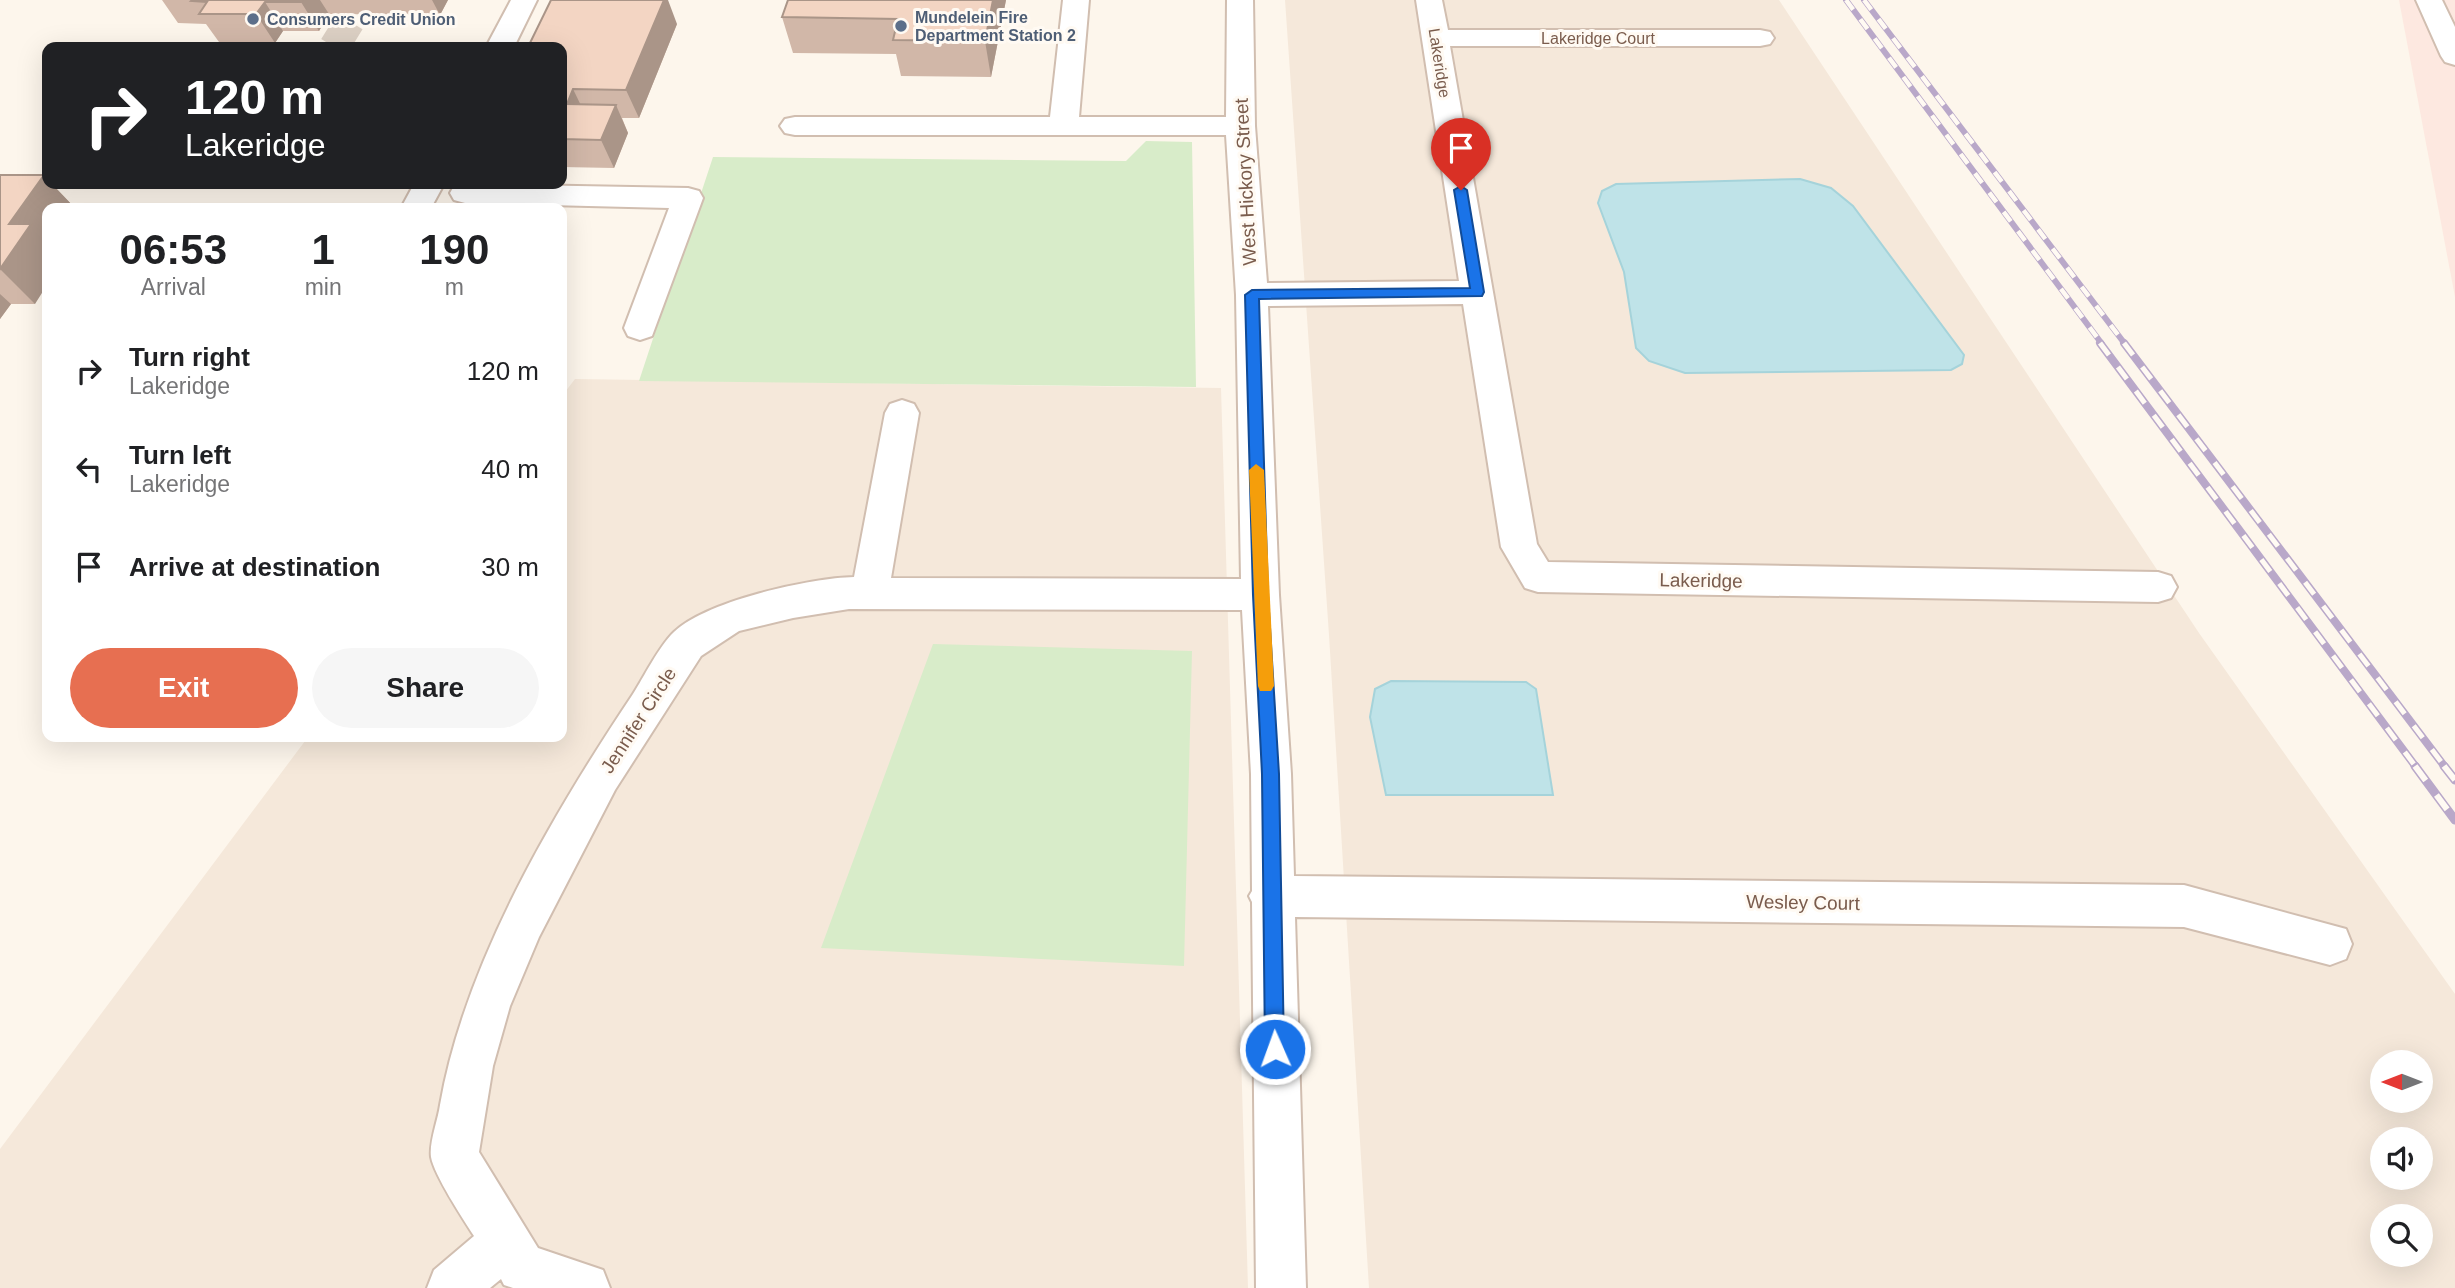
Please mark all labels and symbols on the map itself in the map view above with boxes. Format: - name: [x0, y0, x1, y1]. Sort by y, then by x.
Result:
- place label: Mundelein Fire Department Station 2: [915, 9, 1076, 44]
- marker: Consumers Credit Union: [245, 11, 261, 27]
- place label: Consumers Credit Union: [267, 11, 455, 28]
- marker: Mundelein Fire Department Station 2: [893, 18, 909, 34]
- street label: Lakeridge: [1426, 27, 1453, 99]
- street label: Lakeridge Court: [1541, 30, 1655, 47]
- street label: West Hickory Street: [1231, 97, 1260, 266]
- pin: [1431, 118, 1491, 190]
- street label: Lakeridge: [1659, 569, 1743, 592]
- street label: Jennifer Circle: [597, 664, 680, 777]
- street label: Wesley Court: [1746, 891, 1861, 914]
- position arrow: [1238, 1012, 1312, 1086]
- north arrow: [2370, 1050, 2432, 1113]

